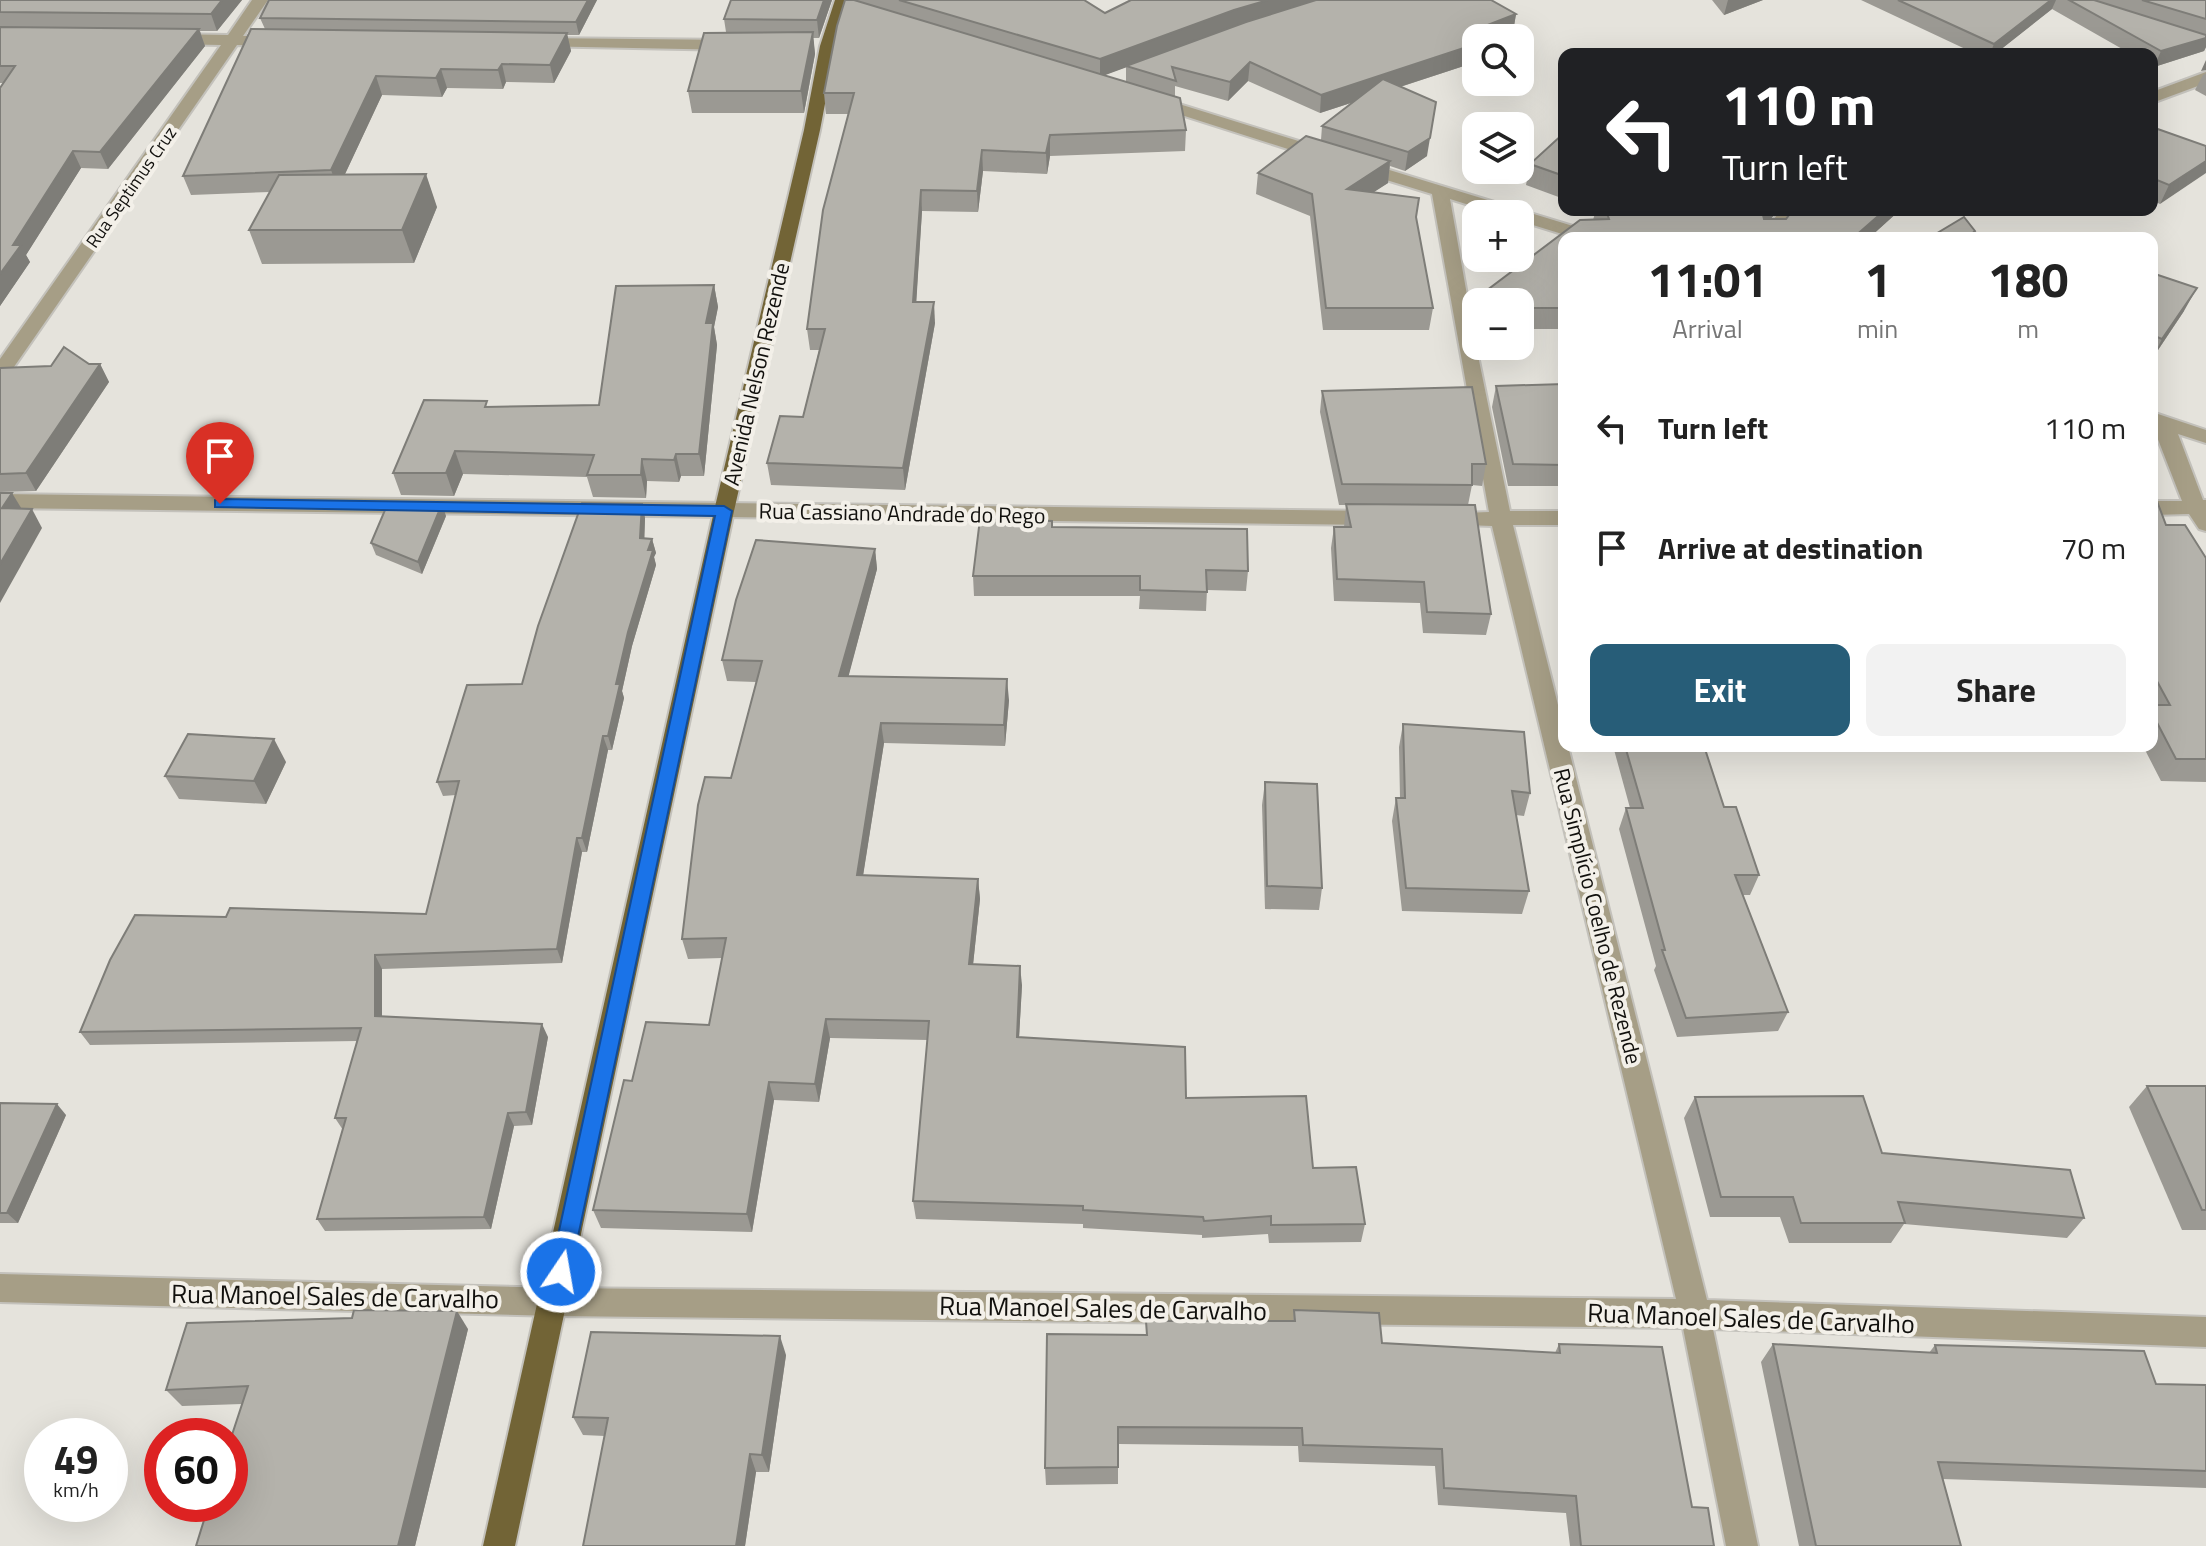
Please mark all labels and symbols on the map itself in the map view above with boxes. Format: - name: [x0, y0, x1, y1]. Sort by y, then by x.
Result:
- street label: Rua Septimus Cruz: [79, 121, 183, 253]
- street label: Avenida Nelson Rezende: [714, 259, 798, 489]
- pin: [186, 422, 254, 504]
- street label: Rua Cassiano Andrade do Rego: [758, 493, 1046, 533]
- street label: Rua Simplício Coelho de Rezende: [1545, 764, 1651, 1068]
- position arrow: [519, 1230, 603, 1314]
- street label: Rua Manoel Sales de Carvalho: [171, 1274, 499, 1318]
- street label: Rua Manoel Sales de Carvalho: [939, 1286, 1267, 1330]
- street label: Rua Manoel Sales de Carvalho: [1587, 1293, 1915, 1343]
- speed limit sign: 60: [144, 1418, 248, 1522]

